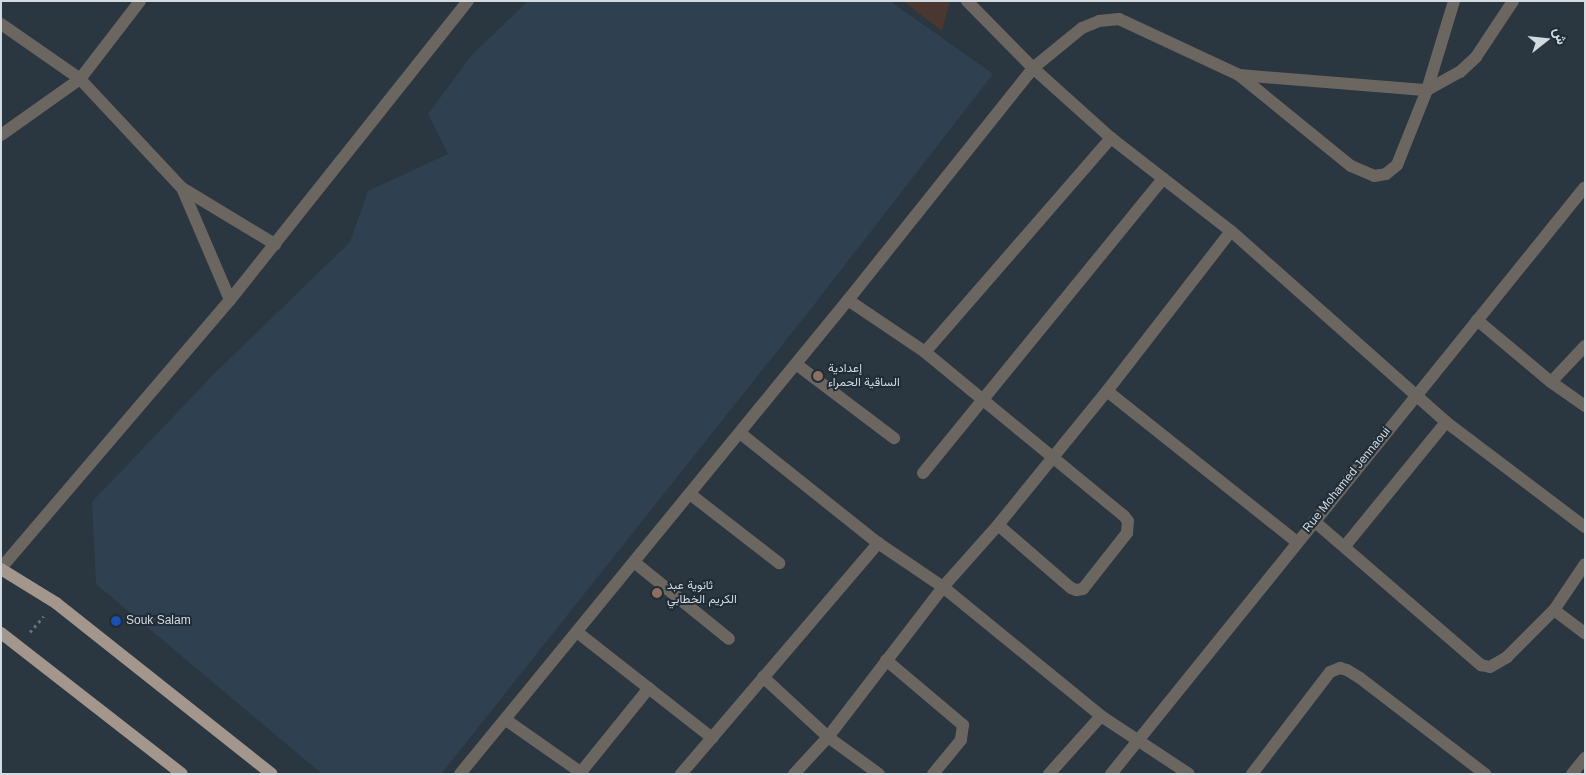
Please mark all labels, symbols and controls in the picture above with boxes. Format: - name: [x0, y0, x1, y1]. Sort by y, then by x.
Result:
- north arrow: [1521, 15, 1571, 65]
- text: ش: [1550, 26, 1570, 46]
- place label: إعدادية الساقية الحمراء: [828, 362, 900, 390]
- marker: إعدادية الساقية الحمراء: [812, 370, 824, 382]
- street label: Rue Mohamed Jennaoui: [1300, 425, 1394, 535]
- place label: ثانوية عبد الكريم الخطابي: [667, 579, 737, 607]
- marker: ثانوية عبد الكريم الخطابي: [651, 587, 663, 599]
- place label: Souk Salam: [126, 614, 191, 628]
- marker: Souk Salam: [110, 615, 122, 627]

